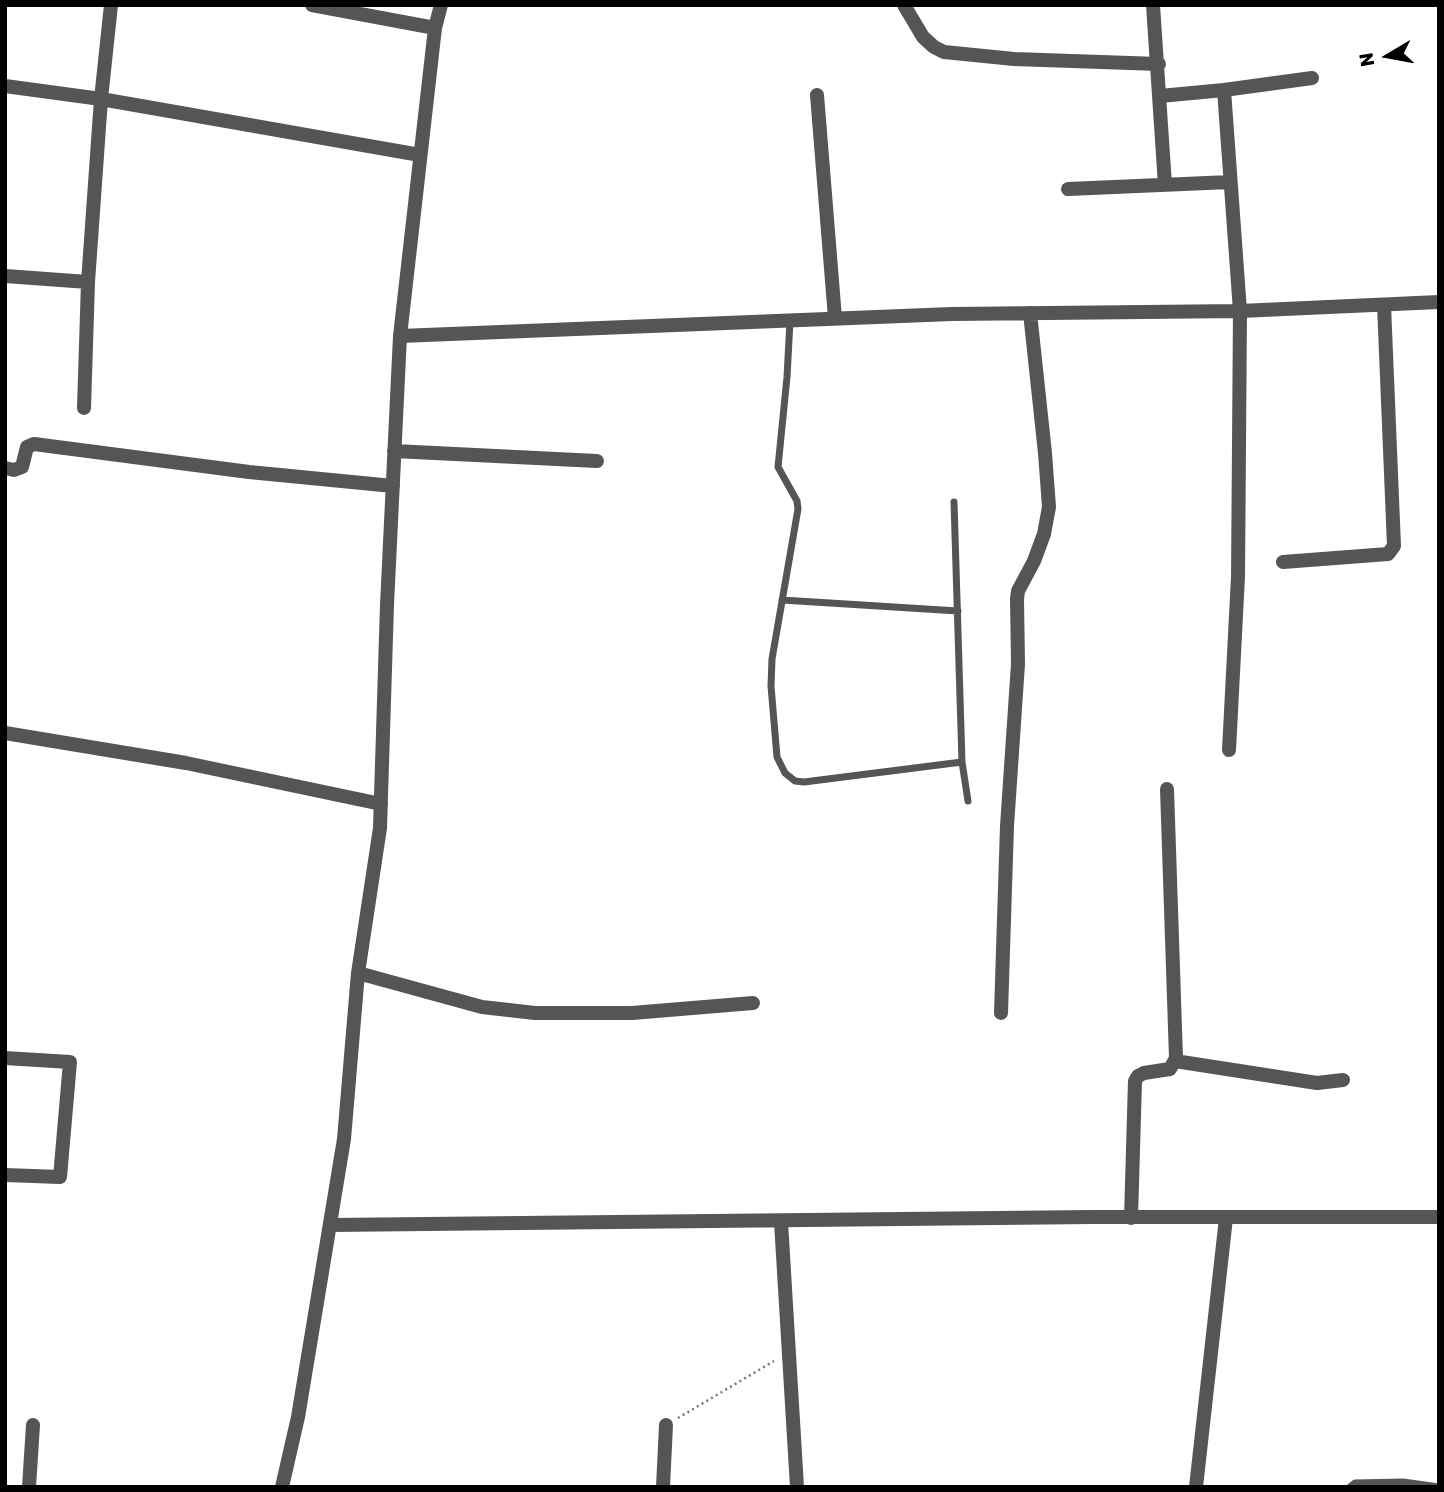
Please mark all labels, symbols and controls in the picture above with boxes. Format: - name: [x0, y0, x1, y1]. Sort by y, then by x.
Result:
- north arrow: [1353, 21, 1423, 91]
- text: N: [1354, 51, 1379, 68]

